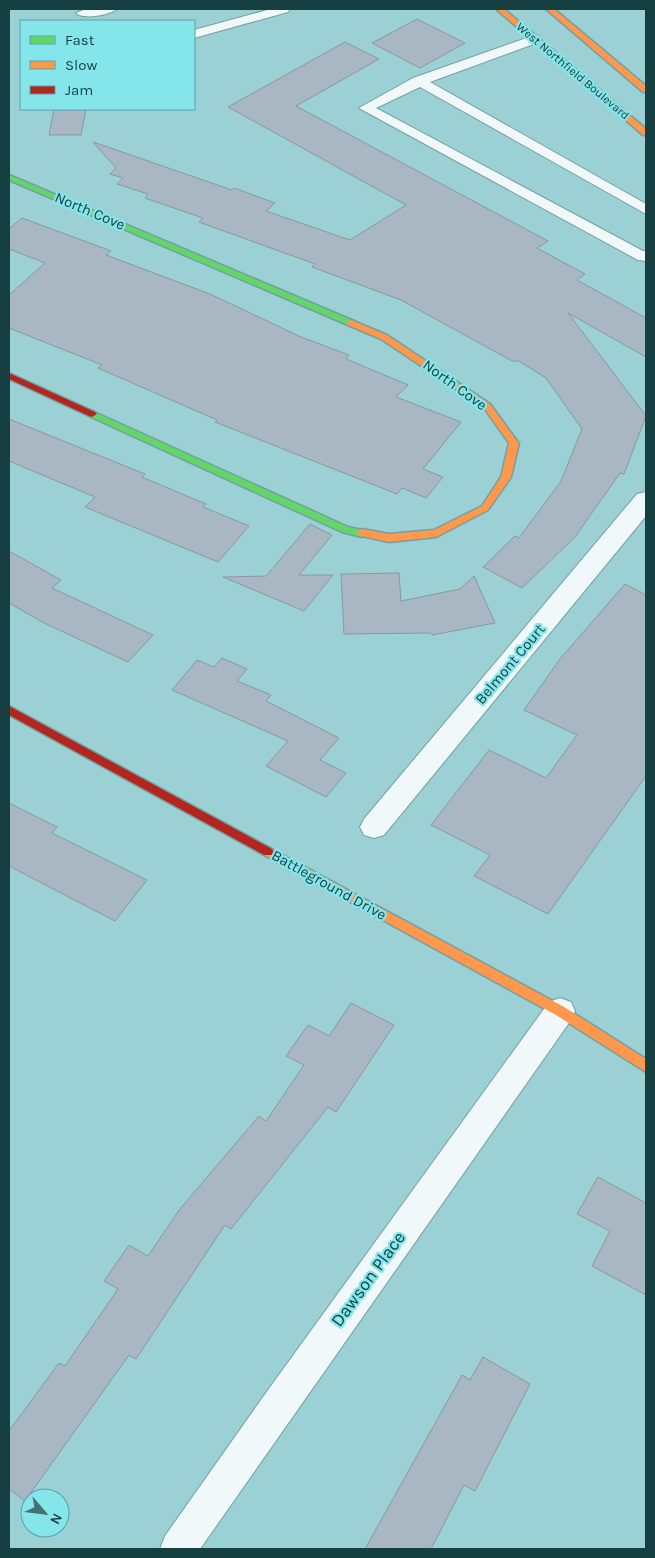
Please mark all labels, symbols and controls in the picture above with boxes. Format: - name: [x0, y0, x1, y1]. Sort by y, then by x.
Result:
- legend: [20, 20, 195, 110]
- street label: West Northfield Boulevard: [514, 20, 632, 122]
- text: Fast: [65, 31, 95, 49]
- text: Slow: [65, 56, 97, 74]
- text: Jam: [65, 81, 93, 99]
- street label: North Cove: [52, 188, 128, 234]
- street label: North Cove: [419, 356, 491, 414]
- street label: Belmont Court: [471, 620, 549, 708]
- street label: Battleground Drive: [268, 846, 390, 924]
- street label: Dawson Place: [326, 1227, 410, 1331]
- north arrow: [20, 1488, 70, 1538]
- text: N: [46, 1510, 66, 1527]

